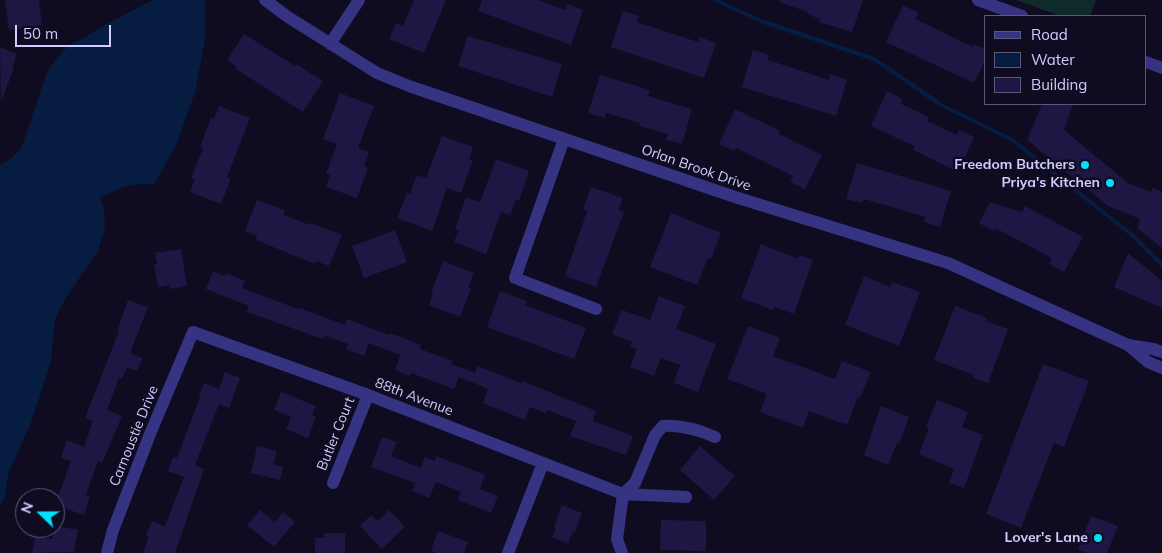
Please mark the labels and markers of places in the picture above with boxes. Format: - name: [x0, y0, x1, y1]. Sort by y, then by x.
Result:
- place label: Freedom Butchers: [954, 157, 1075, 173]
- marker: Freedom Butchers: [1079, 159, 1091, 171]
- place label: Priya's Kitchen: [1001, 175, 1100, 191]
- marker: Priya's Kitchen: [1104, 177, 1116, 189]
- place label: Lover's Lane: [1005, 530, 1088, 546]
- marker: Lover's Lane: [1092, 532, 1104, 544]

